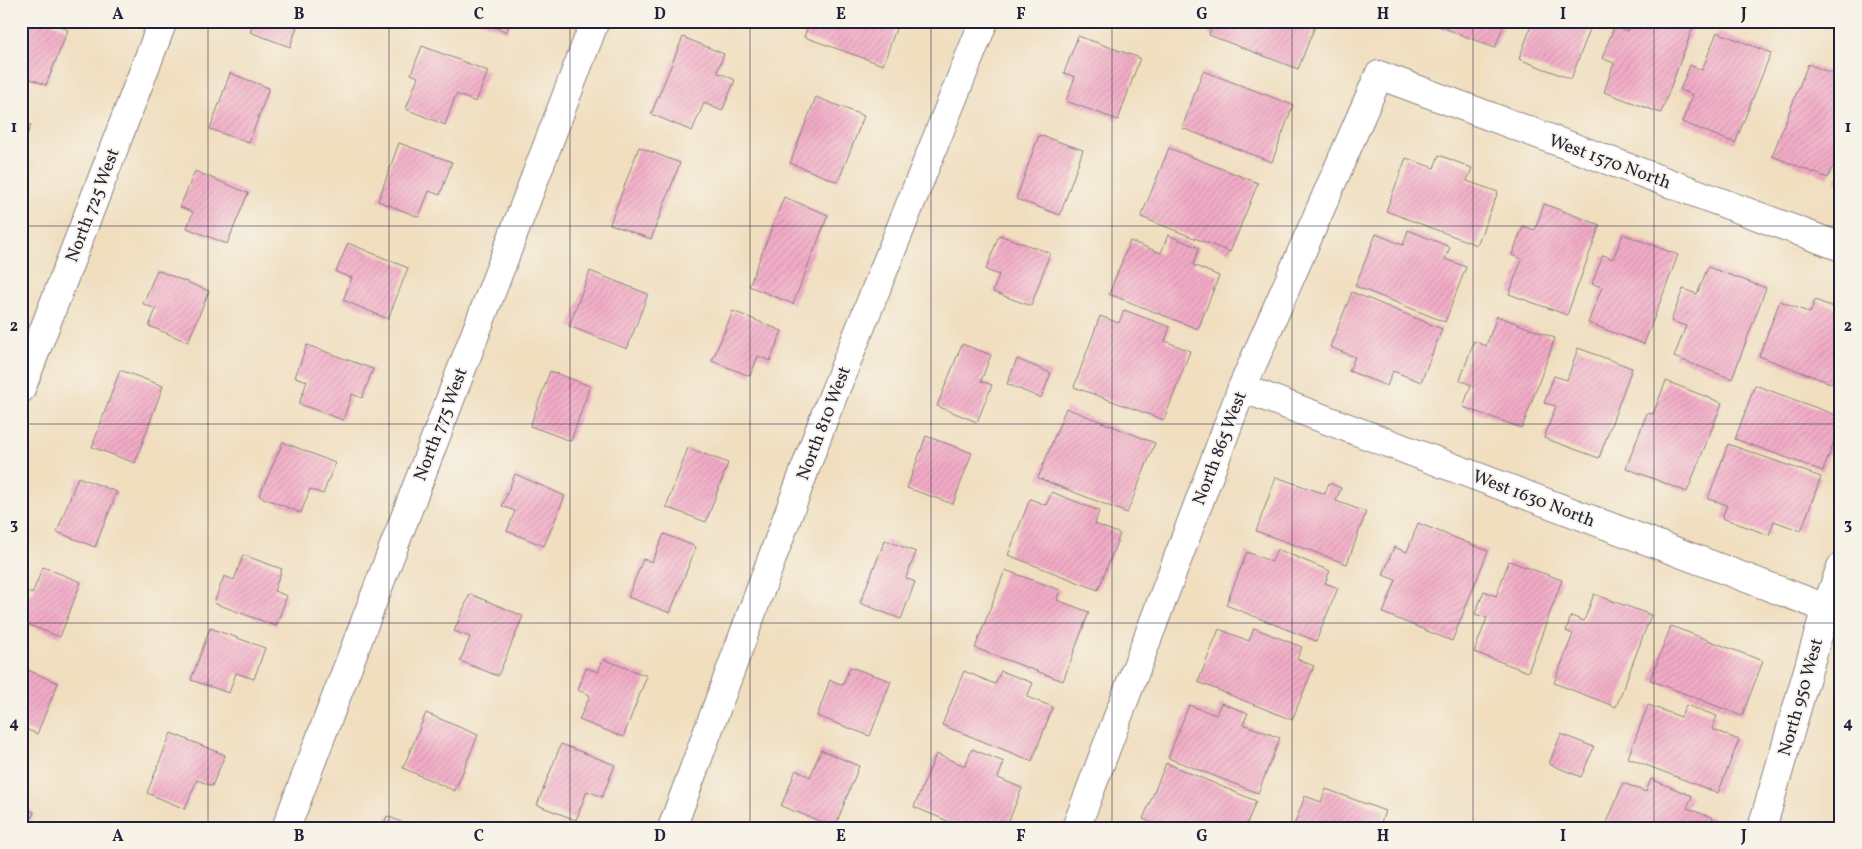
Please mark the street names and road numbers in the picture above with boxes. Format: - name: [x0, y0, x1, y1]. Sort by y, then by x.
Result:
- street label: West 1570 North: [1545, 129, 1674, 196]
- street label: North 725 West: [60, 145, 127, 266]
- street label: North 810 West: [791, 363, 858, 484]
- street label: North 775 West: [408, 364, 474, 485]
- street label: North 865 West: [1187, 388, 1254, 509]
- street label: West 1630 North: [1469, 465, 1599, 534]
- street label: North 950 West: [1773, 636, 1830, 759]

